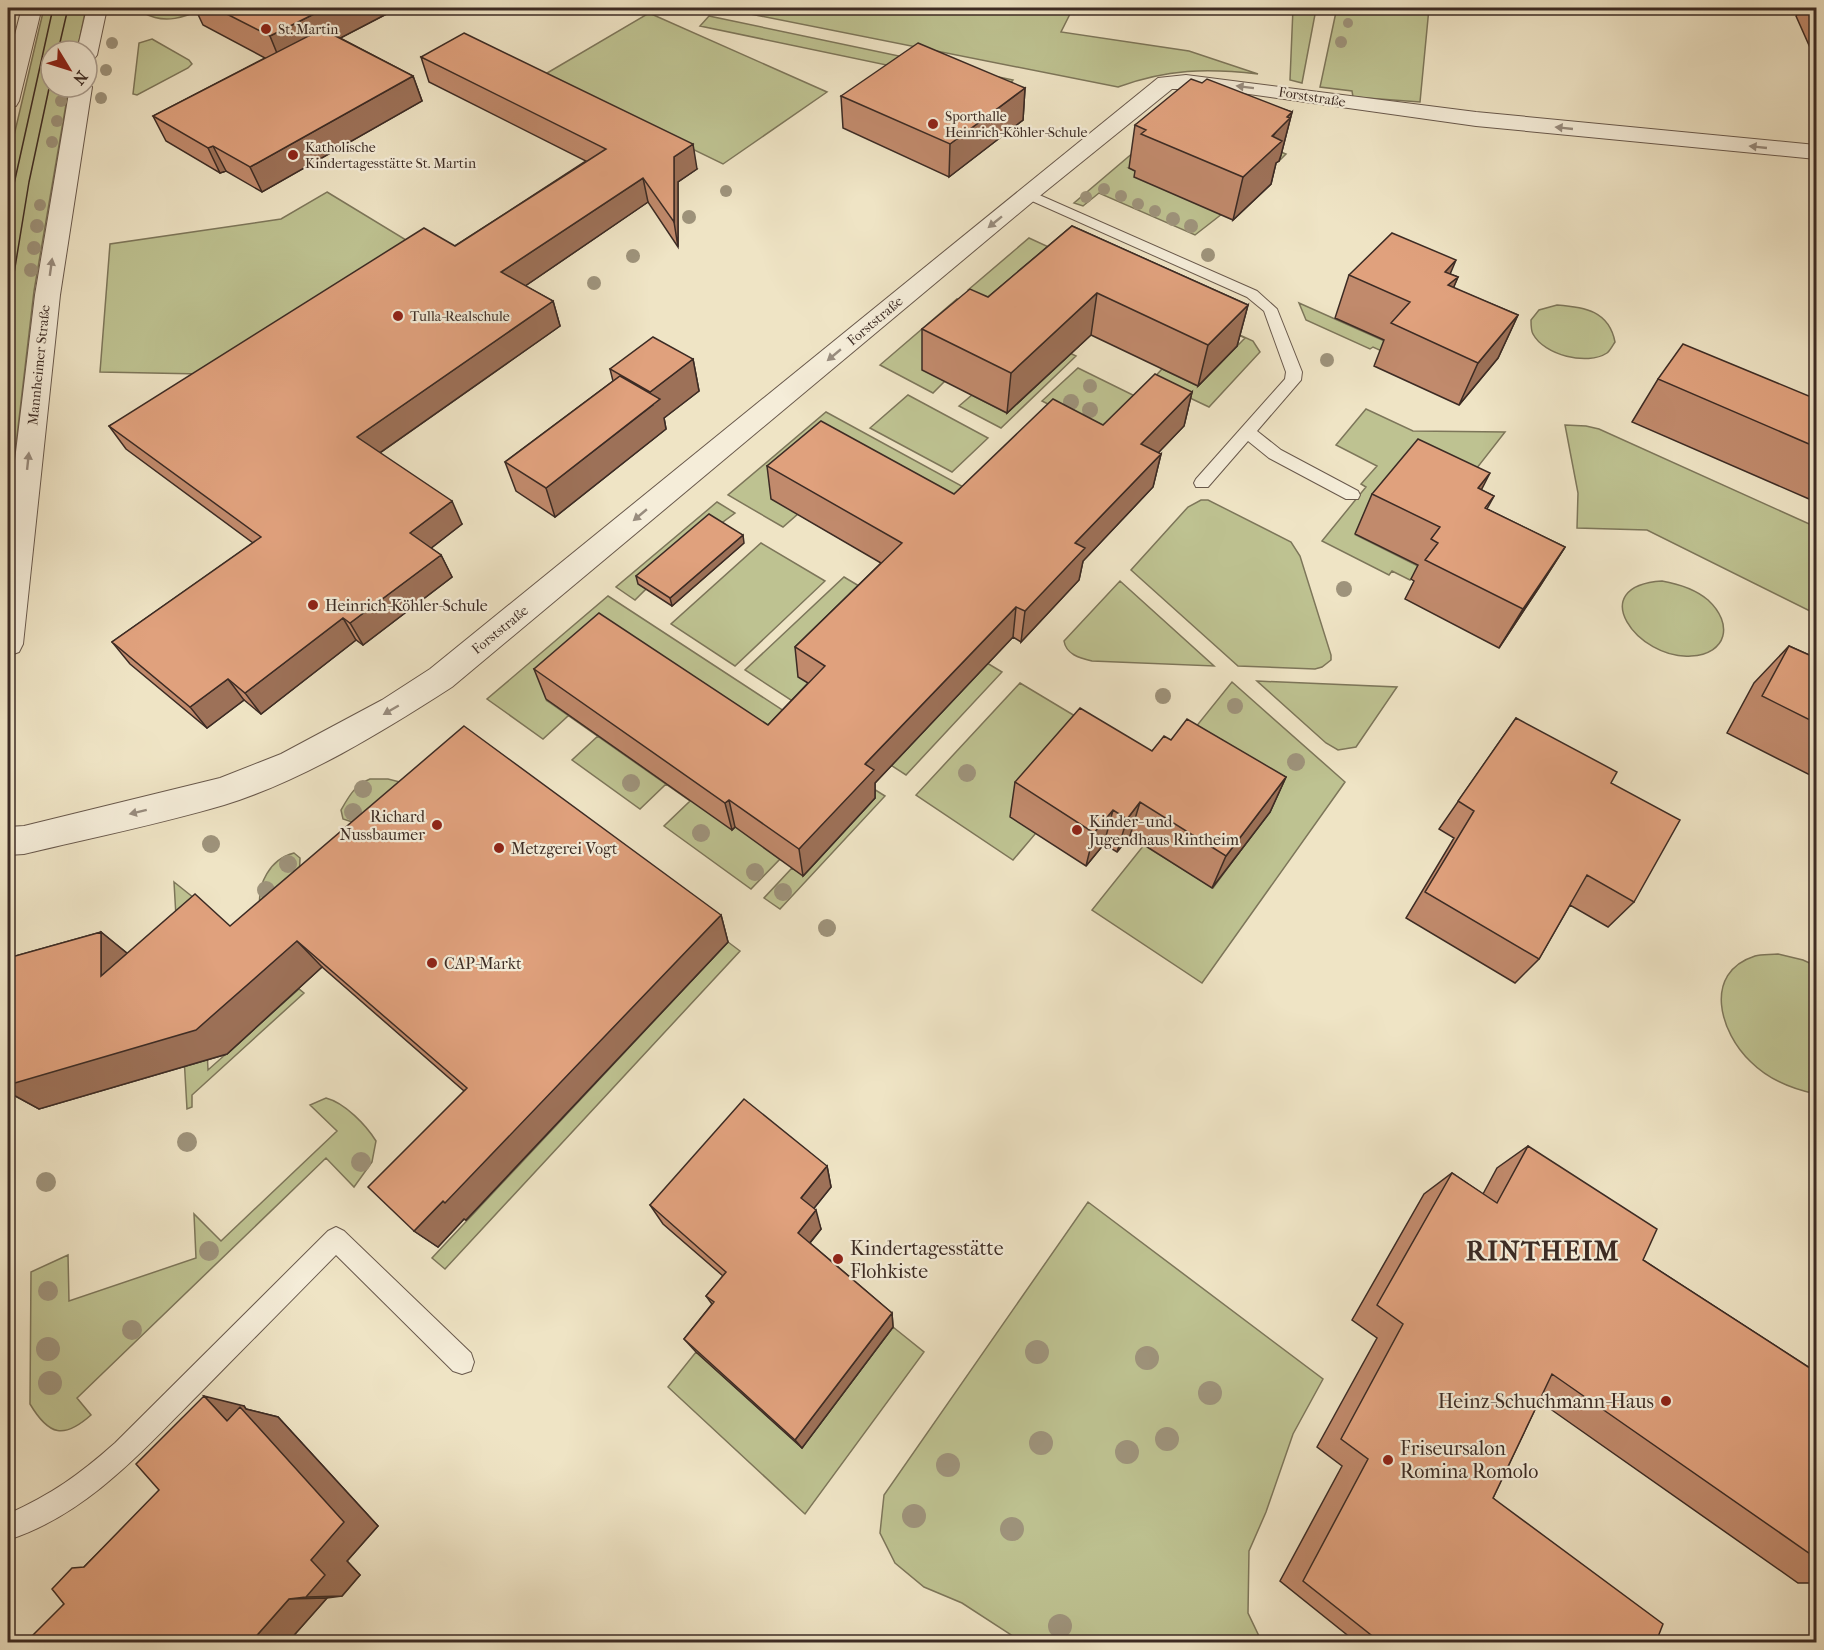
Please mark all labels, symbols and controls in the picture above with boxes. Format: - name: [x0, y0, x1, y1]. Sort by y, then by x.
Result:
- place label: St. Martin: [278, 21, 339, 38]
- marker: St. Martin: [259, 22, 273, 36]
- north arrow: [39, 39, 99, 99]
- text: N: [69, 67, 92, 89]
- one-way arrow: [1236, 83, 1255, 92]
- street label: Forststraße: [1277, 83, 1347, 111]
- place label: Sporthalle Heinrich-Köhler-Schule: [945, 108, 1087, 141]
- marker: Sporthalle Heinrich-Köhler-Schule: [926, 117, 940, 131]
- one-way arrow: [1555, 123, 1574, 133]
- place label: Katholische Kindertagesstätte St. Martin: [305, 139, 476, 172]
- one-way arrow: [1749, 142, 1768, 152]
- marker: Katholische Kindertagesstätte St. Martin: [286, 148, 300, 162]
- one-way arrow: [987, 215, 1002, 228]
- one-way arrow: [46, 258, 55, 277]
- street label: Forststraße: [844, 293, 906, 349]
- street label: Mannheimer Straße: [24, 304, 54, 426]
- place label: Tulla-Realschule: [410, 308, 510, 325]
- marker: Tulla-Realschule: [391, 309, 405, 323]
- one-way arrow: [826, 348, 842, 361]
- one-way arrow: [23, 452, 33, 471]
- one-way arrow: [632, 508, 648, 521]
- place label: Heinrich-Köhler-Schule: [325, 596, 488, 615]
- marker: Heinrich-Köhler-Schule: [306, 598, 320, 612]
- street label: Forststraße: [468, 602, 532, 658]
- one-way arrow: [383, 704, 399, 715]
- one-way arrow: [128, 807, 147, 817]
- place label: Richard Nussbaumer: [340, 807, 425, 844]
- place label: Kinder- und Jugendhaus Rintheim: [1087, 812, 1240, 849]
- marker: Richard Nussbaumer: [430, 818, 444, 832]
- marker: Kinder- und Jugendhaus Rintheim: [1070, 823, 1084, 837]
- place label: Metzgerei Vogt: [511, 839, 618, 858]
- marker: Metzgerei Vogt: [492, 841, 506, 855]
- place label: CAP-Markt: [444, 954, 522, 973]
- marker: CAP-Markt: [425, 956, 439, 970]
- district label: RINTHEIM: [1466, 1235, 1620, 1267]
- place label: Kindertagesstätte Flohkiste: [850, 1237, 1004, 1283]
- marker: Kindertagesstätte Flohkiste: [831, 1252, 845, 1266]
- place label: Heinz-Schuchmann-Haus: [1438, 1390, 1654, 1413]
- marker: Heinz-Schuchmann-Haus: [1659, 1394, 1673, 1408]
- place label: Friseursalon Romina Romolo: [1400, 1437, 1538, 1483]
- marker: Friseursalon Romina Romolo: [1381, 1453, 1395, 1467]

